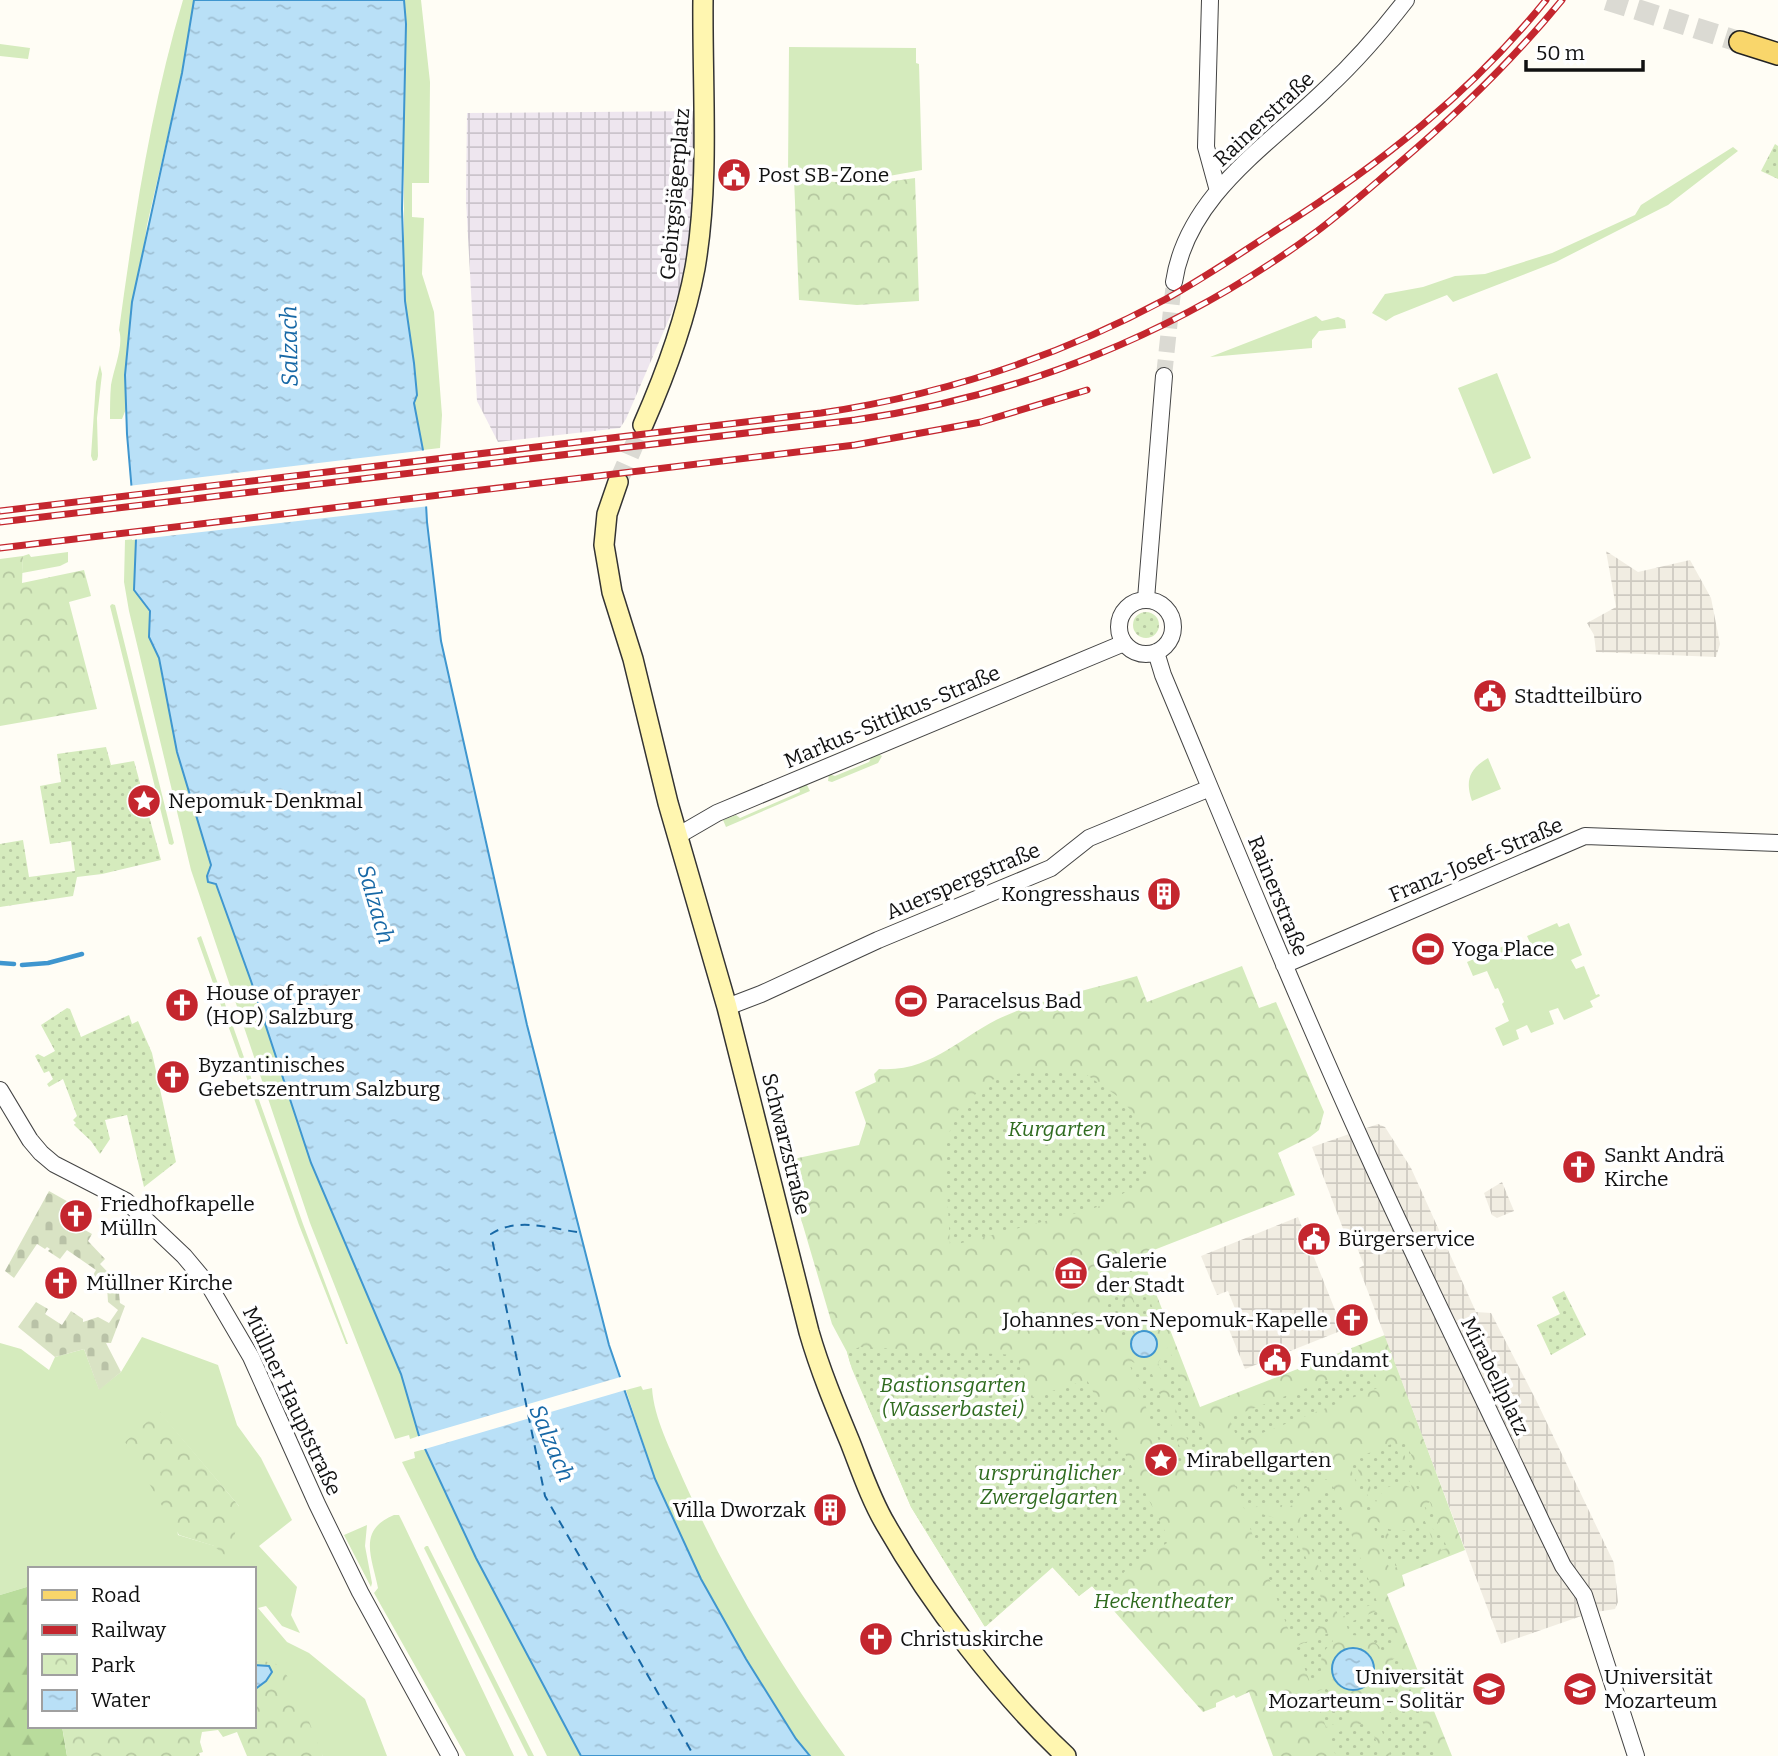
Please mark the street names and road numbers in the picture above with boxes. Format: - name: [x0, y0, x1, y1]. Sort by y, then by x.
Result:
- street label: Rainerstraße: [1208, 66, 1320, 172]
- street label: Gebirgsjägerplatz: [655, 107, 695, 281]
- street label: Markus-Sittikus-Straße: [780, 660, 1004, 774]
- street label: Franz-Josef-Straße: [1385, 812, 1567, 908]
- street label: Rainerstraße: [1242, 832, 1314, 960]
- street label: Auerspergstraße: [882, 837, 1044, 925]
- street label: Schwarzstraße: [756, 1071, 816, 1217]
- street label: Müllner Hauptstraße: [237, 1302, 347, 1500]
- street label: Mirabellplatz: [1455, 1313, 1535, 1439]

